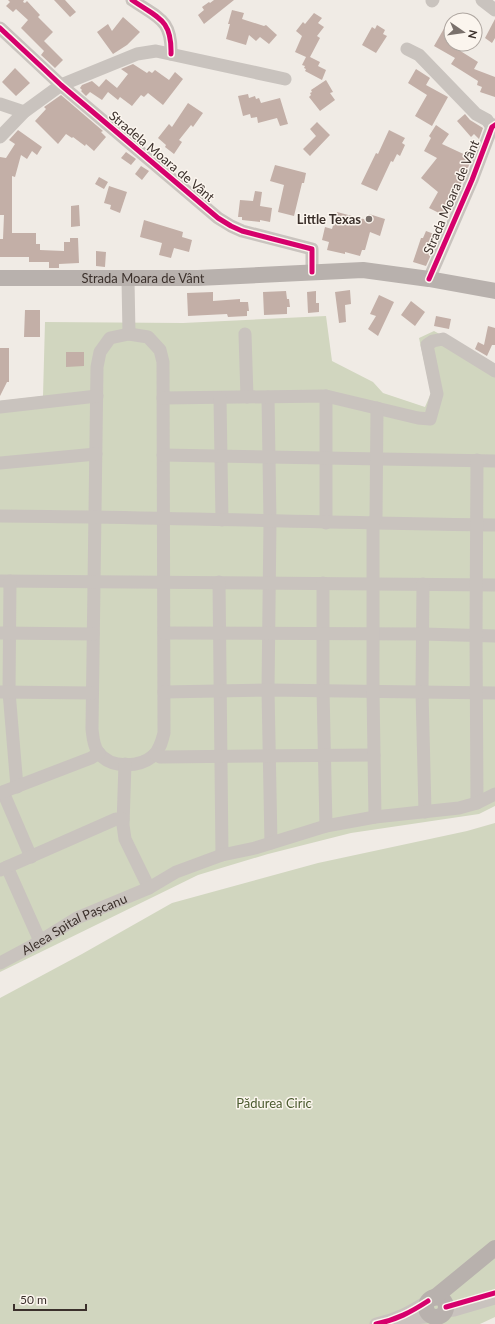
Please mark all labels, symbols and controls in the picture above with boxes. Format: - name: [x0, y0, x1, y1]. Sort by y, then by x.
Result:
- north arrow: [443, 12, 483, 52]
- text: N: [466, 29, 481, 40]
- street label: Stradela Moara de Vânt: [106, 107, 218, 205]
- street label: Strada Moara de Vânt: [420, 137, 482, 257]
- place label: Little Texas: [297, 211, 361, 227]
- marker: Little Texas: [364, 214, 374, 224]
- street label: Strada Moara de Vânt: [82, 270, 205, 286]
- street label: Aleea Spital Pașcanu: [19, 890, 129, 958]
- park label: Pădurea Ciric: [236, 1095, 312, 1111]
- scale bar: [14, 1286, 86, 1312]
- text: 50 m: [20, 1292, 47, 1307]

